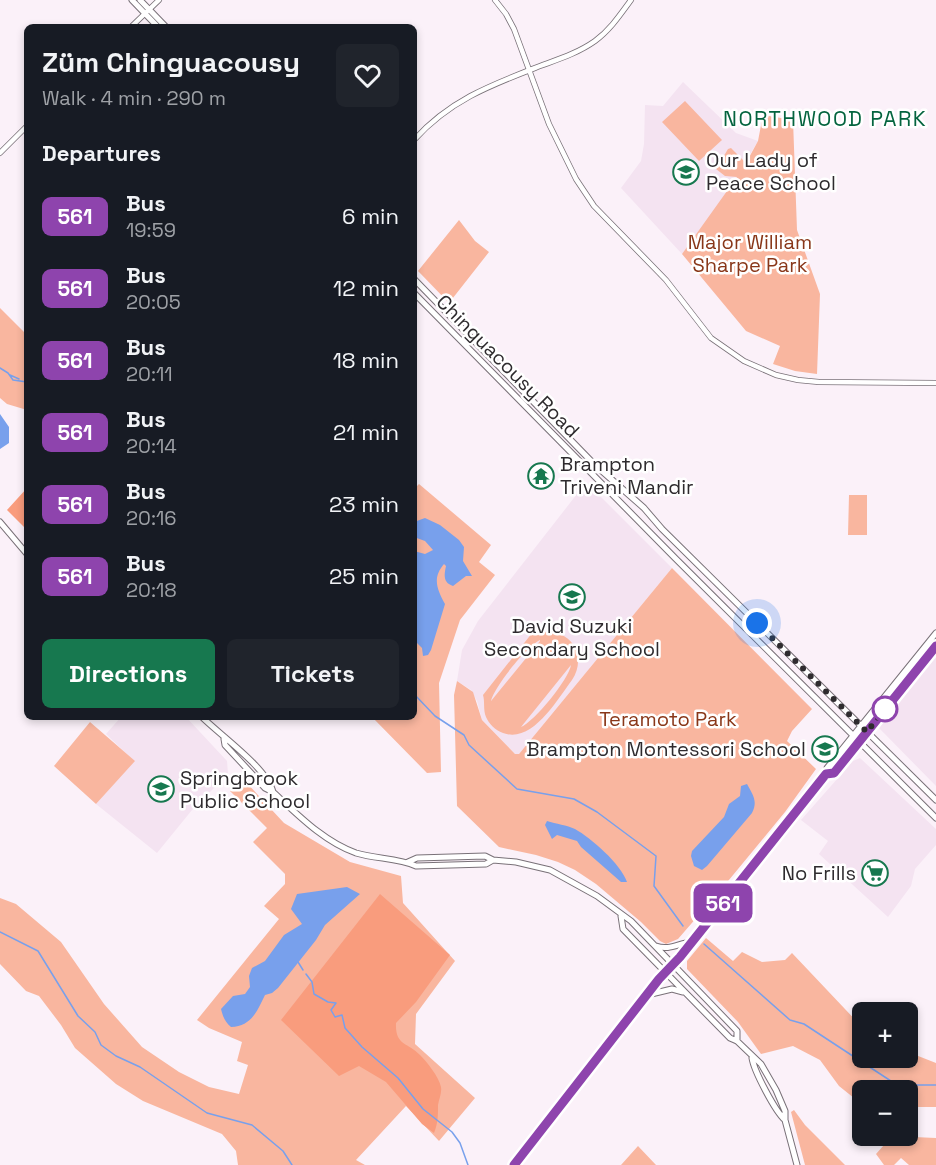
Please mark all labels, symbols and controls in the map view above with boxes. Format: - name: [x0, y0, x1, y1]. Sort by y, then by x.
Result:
- text: Züm Chinguacousy: [42, 44, 300, 80]
- button: heart: [336, 44, 399, 107]
- text: Walk · 4 min · 290 m: [42, 85, 226, 111]
- district label: NORTHWOOD PARK: [723, 105, 927, 132]
- text: Departures: [42, 139, 161, 167]
- place label: Our Lady of Peace School: [706, 147, 836, 196]
- school or university icon: Our Lady of Peace School: [671, 157, 701, 187]
- text: Bus: [126, 189, 166, 217]
- text: 6 min: [342, 202, 399, 230]
- text: 561: [58, 203, 93, 230]
- text: 19:59: [126, 217, 176, 243]
- park label: Major William Sharpe Park: [688, 229, 812, 278]
- text: Bus: [126, 261, 166, 289]
- text: 12 min: [333, 274, 399, 302]
- text: 561: [58, 275, 93, 302]
- text: 20:05: [126, 289, 181, 315]
- street label: Chinguacousy Road: [431, 289, 585, 443]
- text: Bus: [126, 333, 166, 361]
- text: 18 min: [333, 346, 399, 374]
- text: 561: [58, 347, 93, 374]
- text: 20:11: [126, 361, 173, 387]
- text: Bus: [126, 405, 166, 433]
- text: 21 min: [333, 418, 399, 446]
- text: 561: [58, 419, 93, 446]
- text: 20:14: [126, 433, 177, 459]
- place label: Brampton Triveni Mandir: [560, 451, 694, 500]
- temple icon: Brampton Triveni Mandir: [526, 461, 556, 491]
- text: Bus: [126, 477, 166, 505]
- text: 23 min: [329, 490, 399, 518]
- text: 561: [58, 491, 93, 518]
- text: 20:16: [126, 505, 177, 531]
- text: Bus: [126, 549, 166, 577]
- text: 25 min: [329, 562, 399, 590]
- text: 561: [58, 563, 93, 590]
- text: 20:18: [126, 577, 177, 603]
- school or university icon: David Suzuki Secondary School: [557, 582, 587, 612]
- your location: [742, 608, 772, 638]
- place label: David Suzuki Secondary School: [484, 613, 660, 662]
- button: Directions: [42, 639, 215, 708]
- button: Tickets: [227, 639, 399, 708]
- unlabelled marker: [872, 696, 898, 722]
- park label: Teramoto Park: [599, 706, 737, 732]
- school or university icon: Brampton Montessori School: [810, 734, 840, 764]
- place label: Brampton Montessori School: [526, 736, 806, 762]
- place label: Springbrook Public School: [180, 765, 310, 814]
- school or university icon: Springbrook Public School: [146, 774, 176, 804]
- supermarket icon: No Frills: [860, 858, 890, 888]
- place label: No Frills: [782, 860, 856, 886]
- line badge: 561: [688, 884, 758, 922]
- text: 561: [706, 890, 741, 917]
- map controls: [852, 1002, 918, 1146]
- button: +: [852, 1002, 918, 1068]
- button: −: [852, 1080, 918, 1146]

